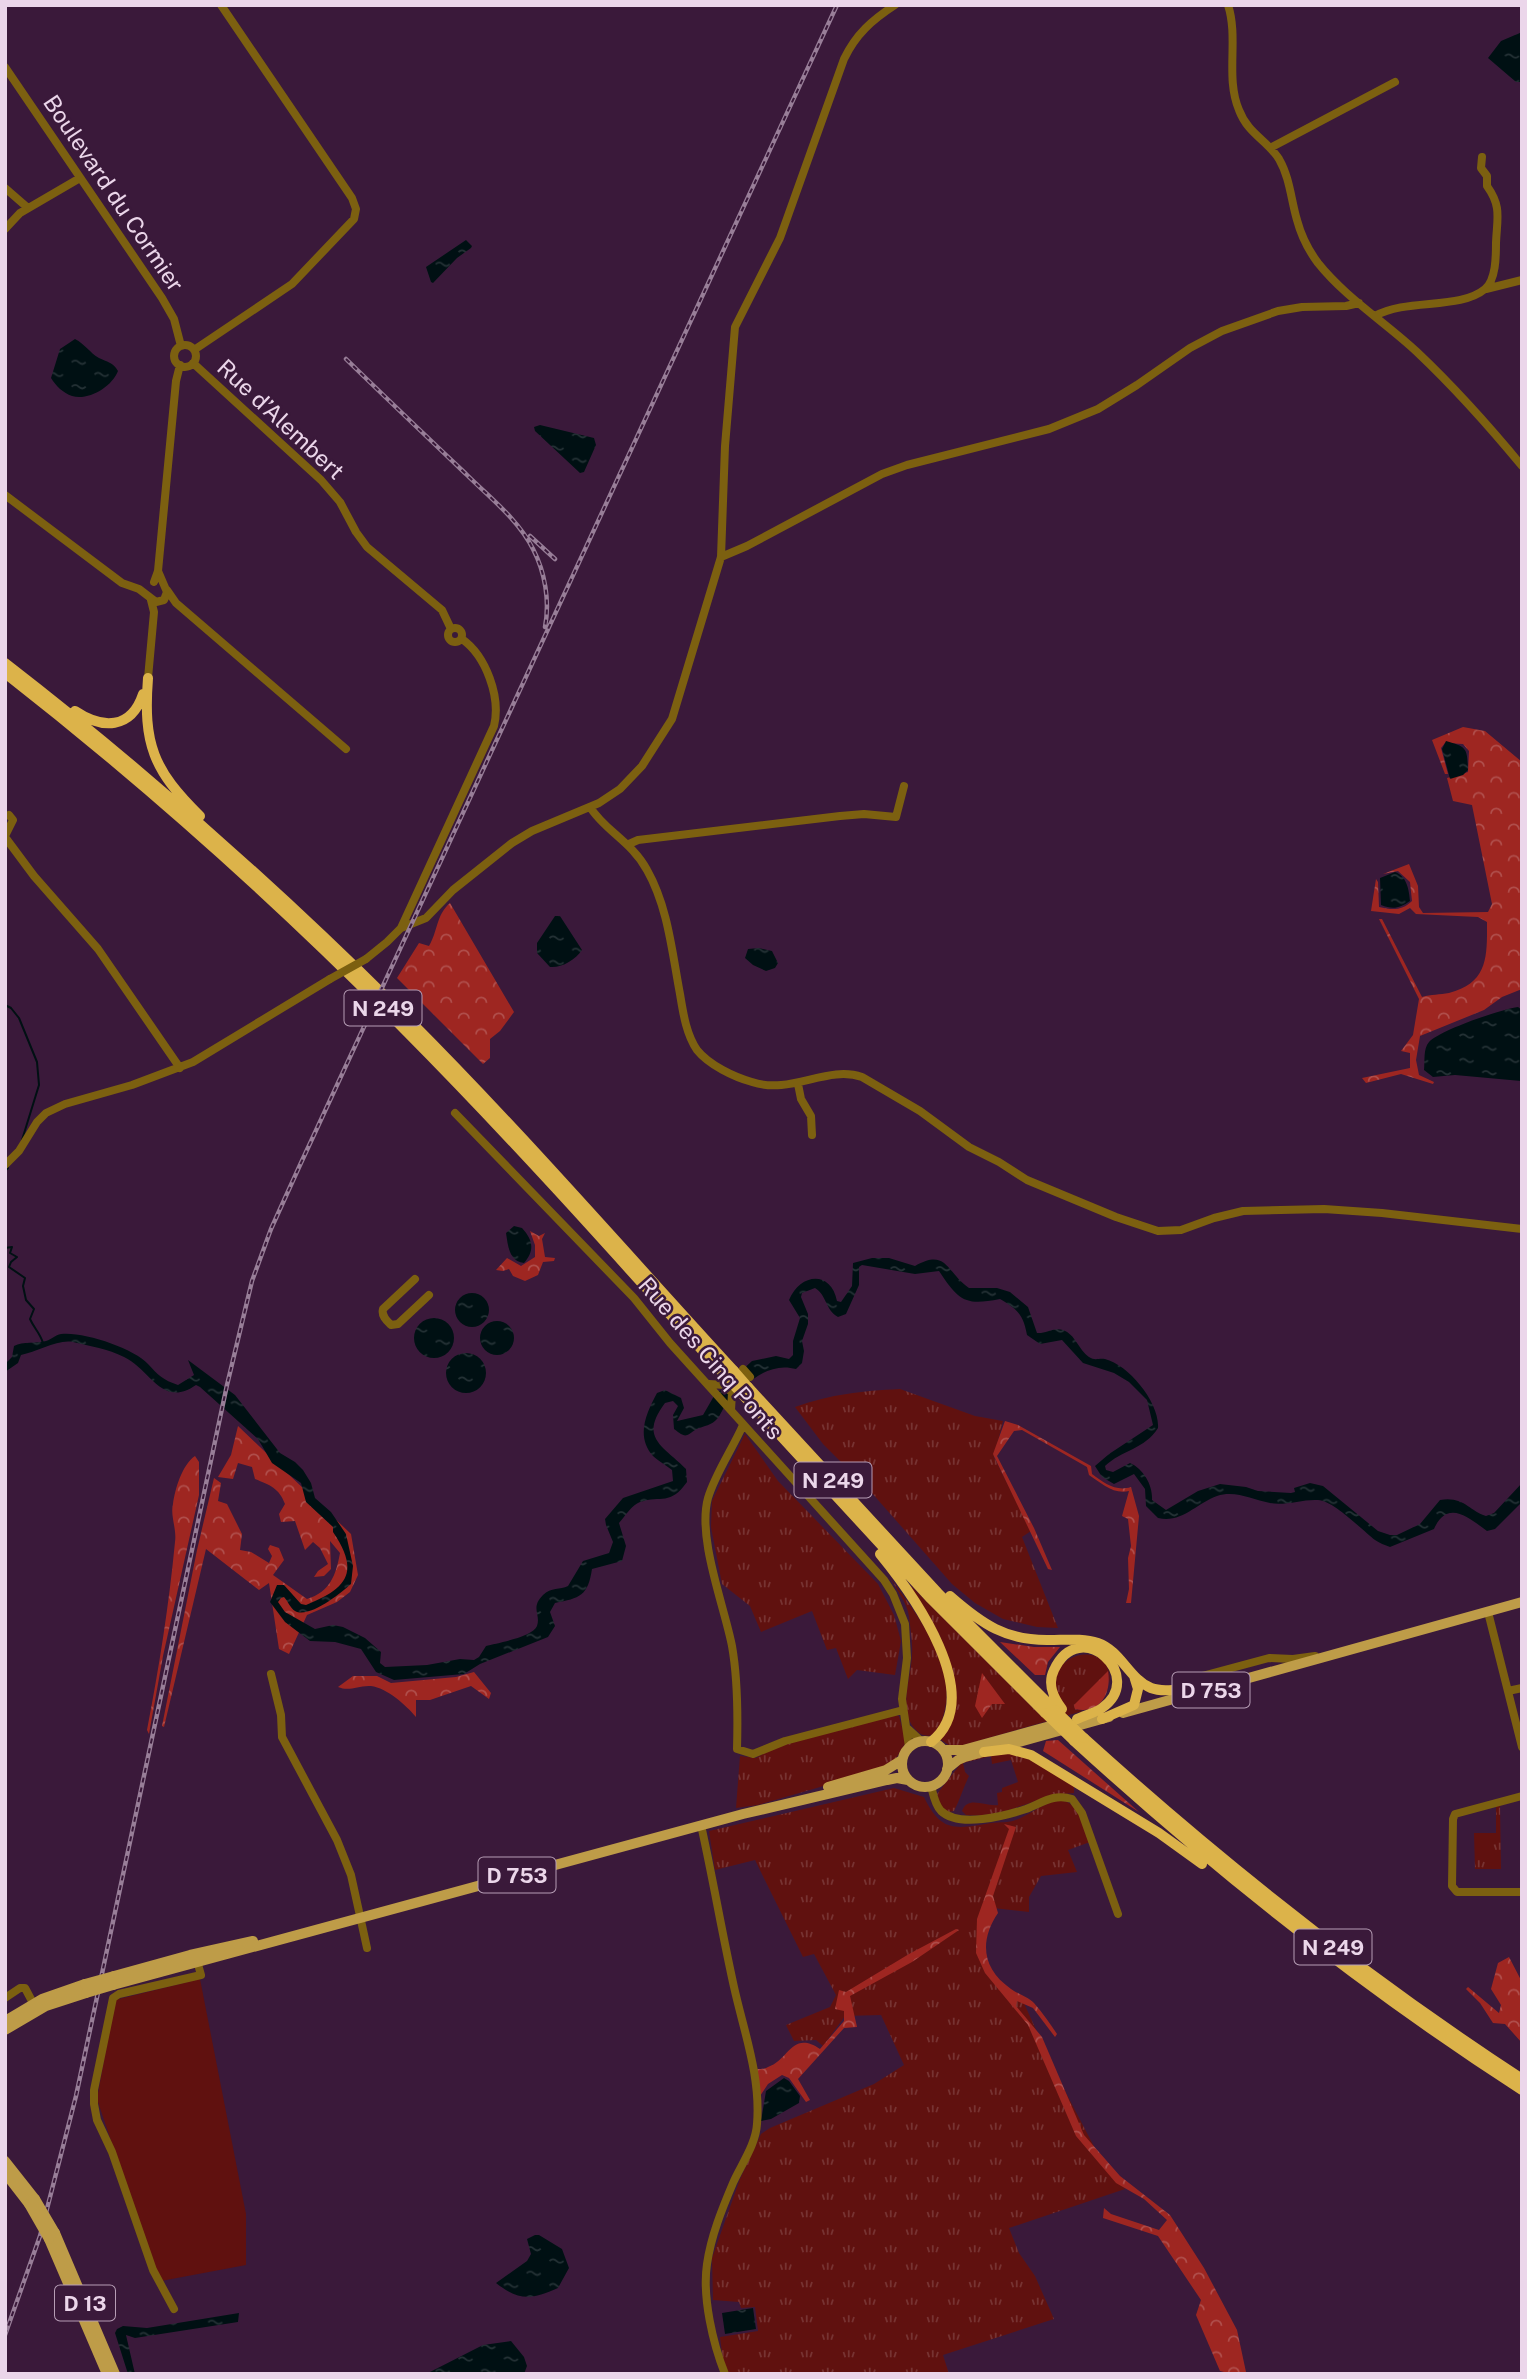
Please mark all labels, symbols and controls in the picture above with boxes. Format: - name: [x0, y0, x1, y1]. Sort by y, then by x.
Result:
- street label: Boulevard du Cormier: [38, 90, 190, 296]
- street label: Rue d’Alembert: [212, 353, 350, 485]
- road number: N 249: [344, 990, 422, 1026]
- street label: Rue des Cinq Ponts: [633, 1272, 789, 1444]
- road number: N 249: [794, 1462, 872, 1498]
- road number: D 753: [1172, 1672, 1250, 1708]
- road number: D 753: [478, 1857, 556, 1892]
- road number: N 249: [1294, 1930, 1372, 1965]
- road number: D 13: [55, 2286, 115, 2320]

